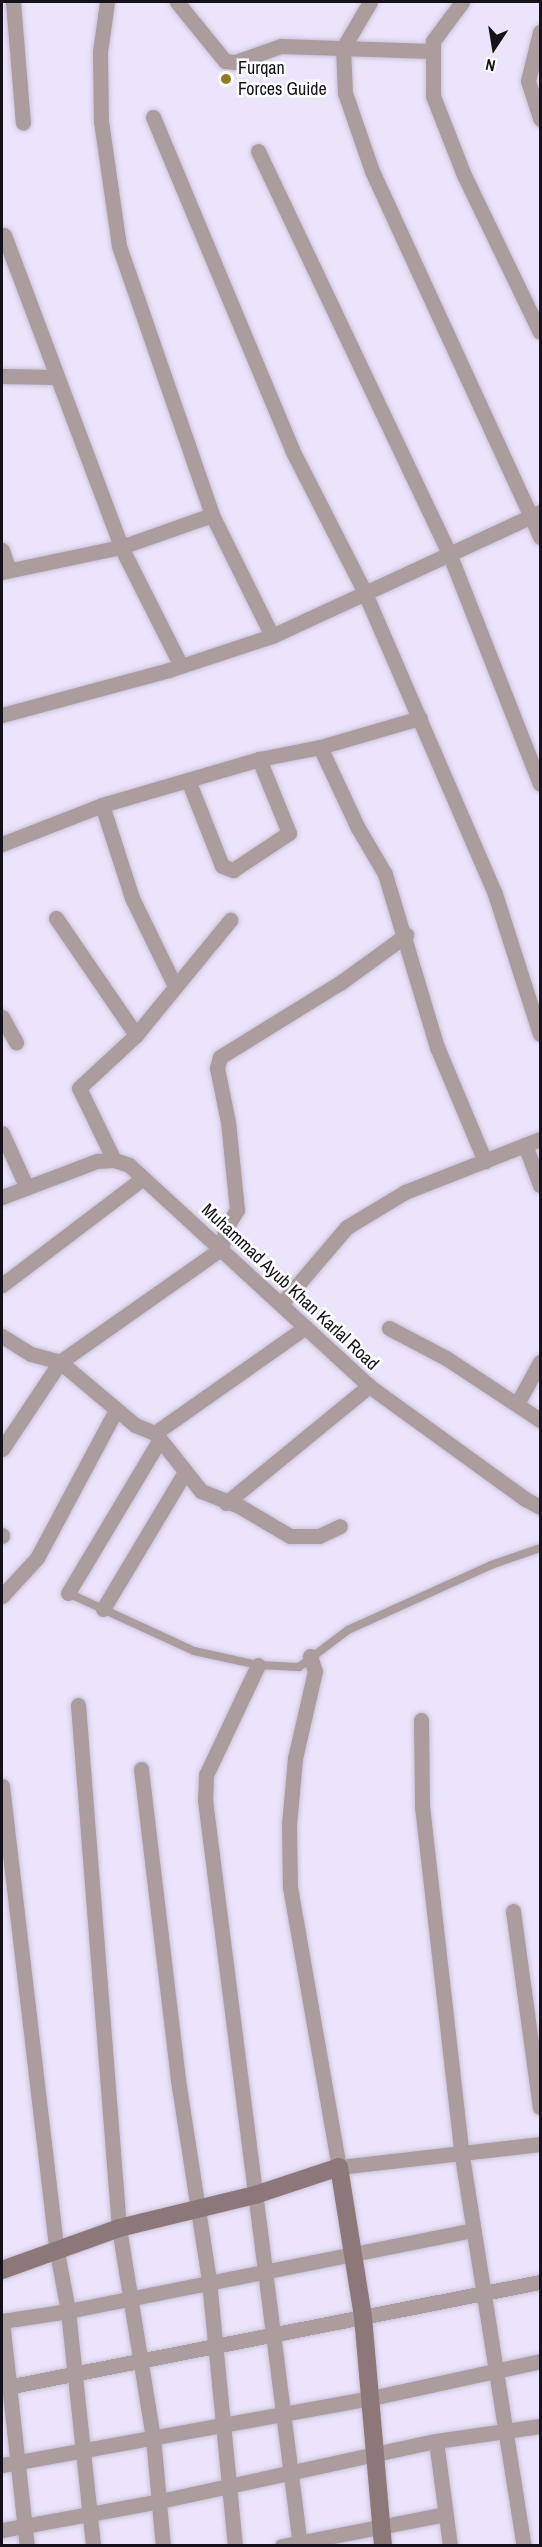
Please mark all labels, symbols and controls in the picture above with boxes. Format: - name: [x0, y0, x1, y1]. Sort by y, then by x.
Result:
- north arrow: [464, 18, 524, 78]
- text: N: [483, 54, 497, 77]
- place label: Furqan Forces Guide: [238, 58, 327, 100]
- marker: Furqan Forces Guide: [219, 72, 233, 86]
- street label: Muhammad Ayub Khan Karlal Road: [197, 1199, 383, 1375]

